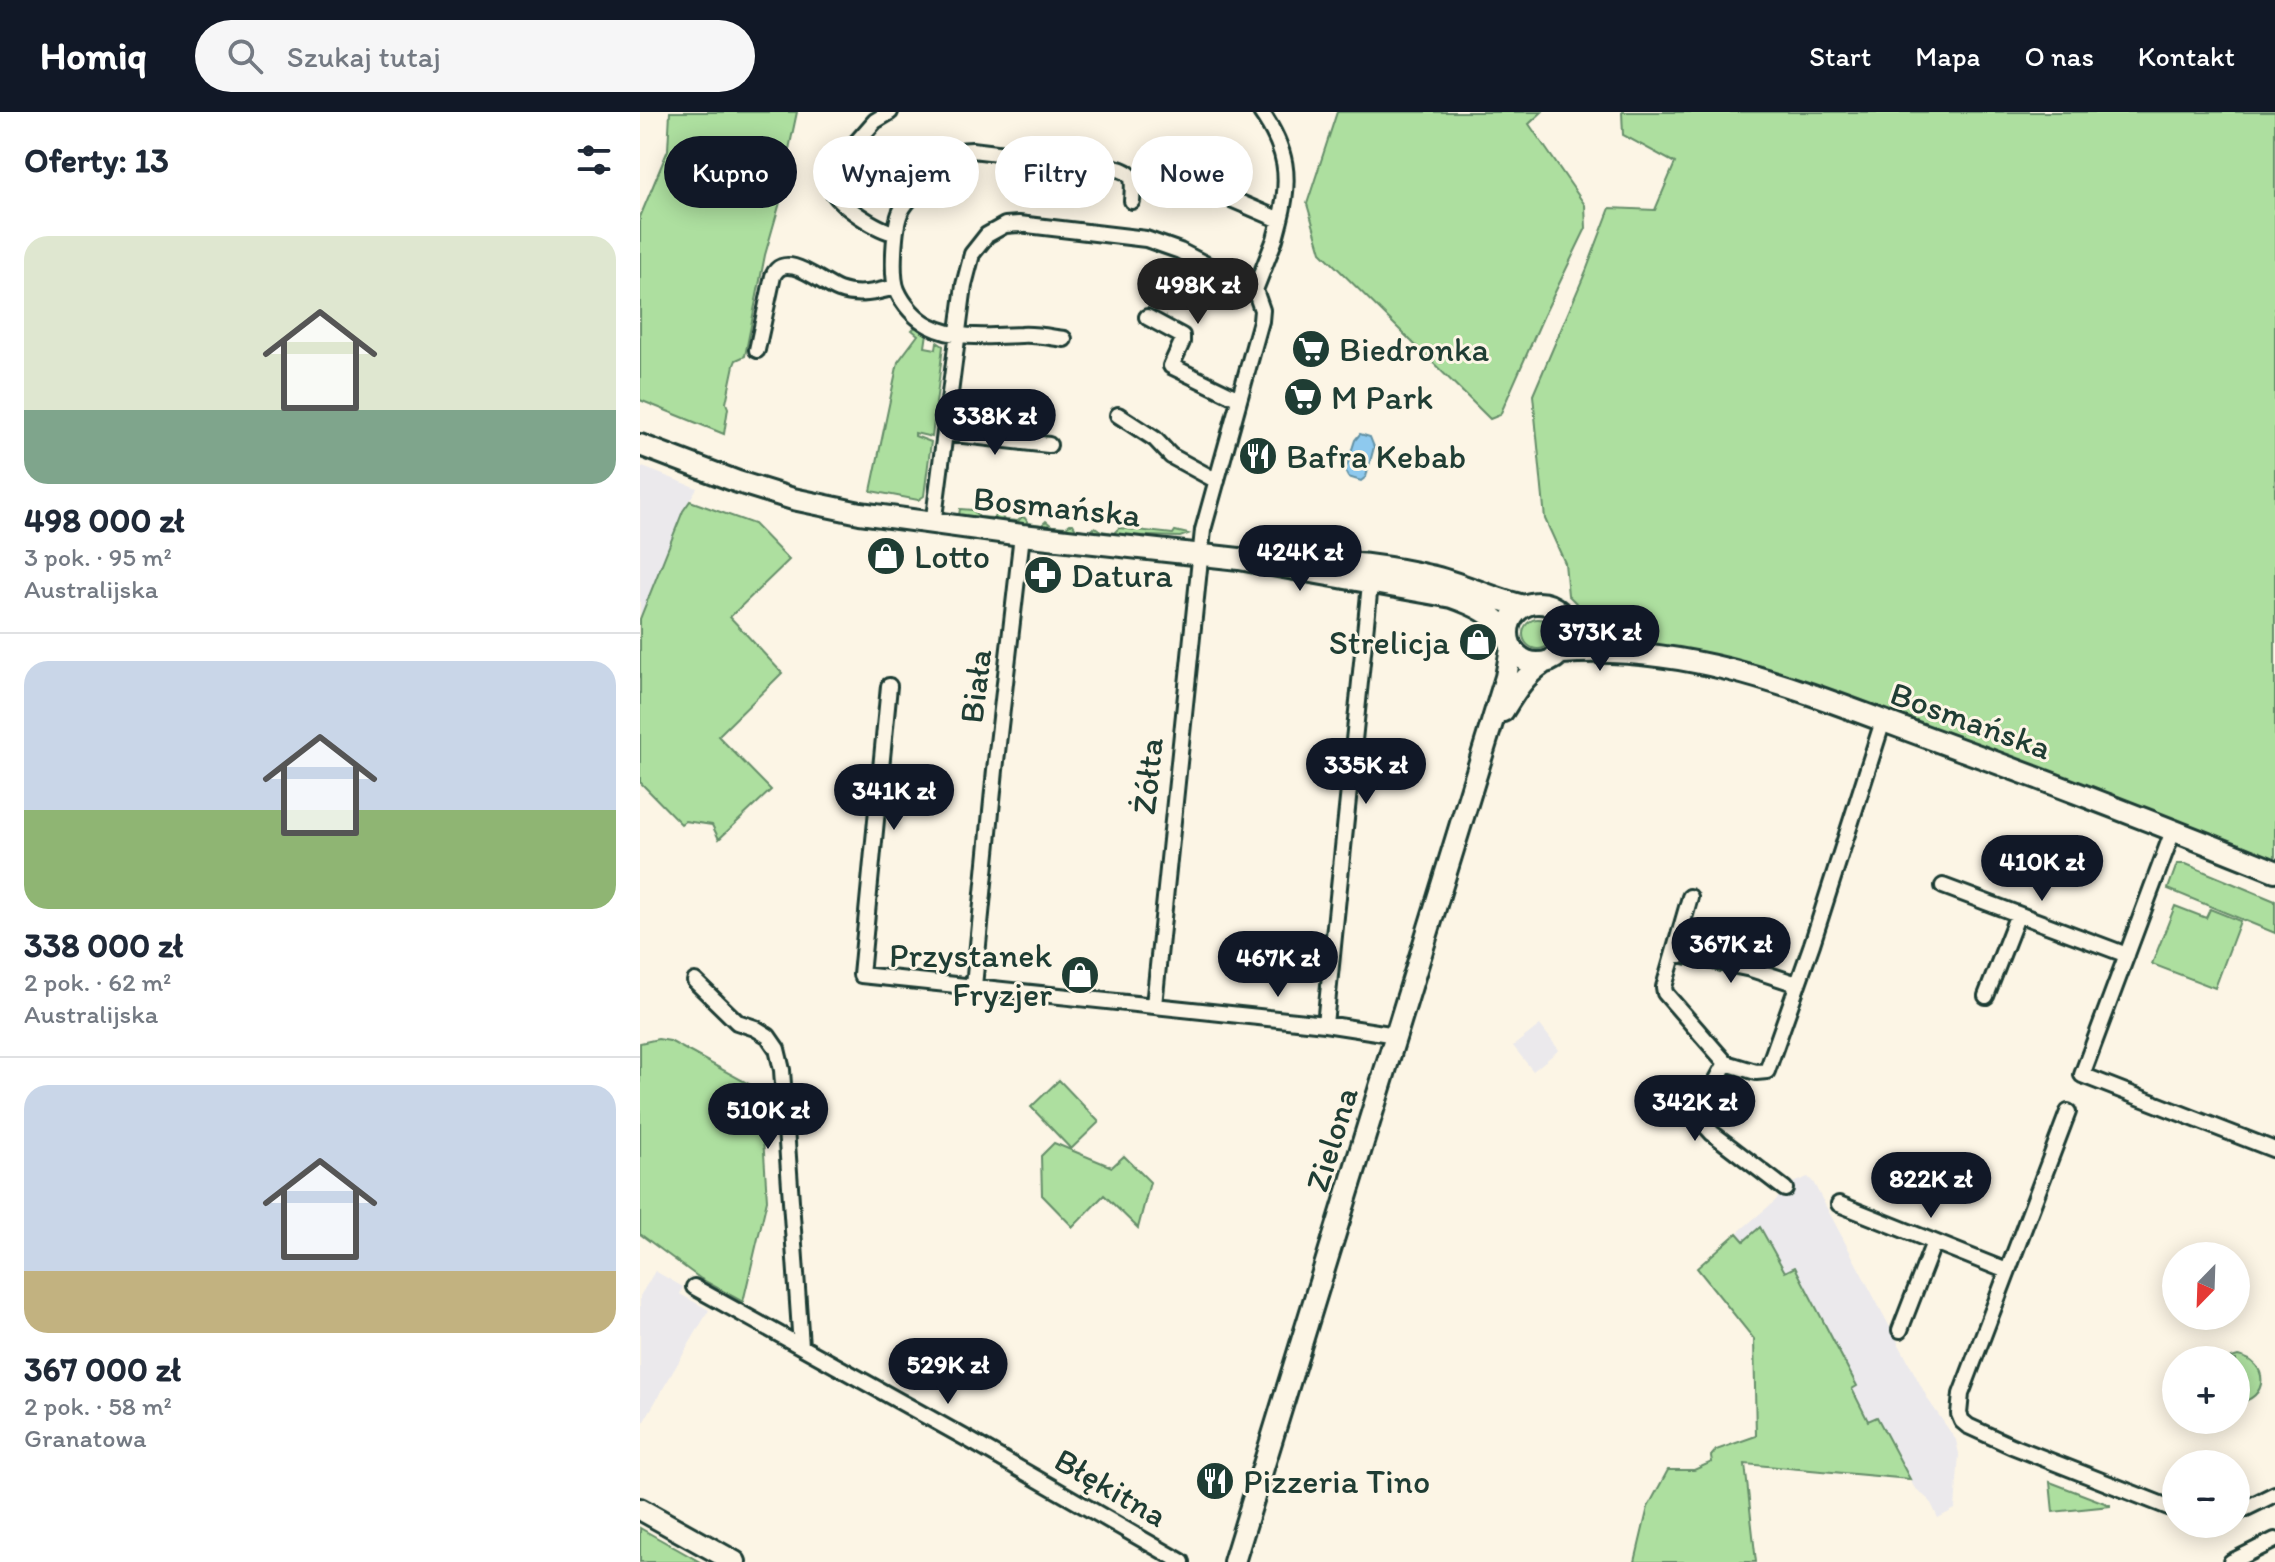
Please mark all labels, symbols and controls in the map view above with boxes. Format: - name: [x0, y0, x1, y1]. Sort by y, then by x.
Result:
- search box: [195, 20, 755, 92]
- text: Homiq: [40, 33, 147, 79]
- icon: search: [223, 34, 267, 78]
- text: Szukaj tutaj: [287, 38, 441, 75]
- text: Start: [1809, 39, 1871, 73]
- text: Mapa: [1915, 39, 1980, 73]
- text: O nas: [2024, 39, 2094, 73]
- text: Kontakt: [2138, 39, 2235, 73]
- chip: Kupno: [664, 136, 797, 208]
- chip: Wynajem: [813, 136, 979, 208]
- chip: Filtry: [995, 136, 1115, 208]
- chip: Nowe: [1131, 136, 1253, 208]
- icon: filters: [572, 138, 616, 182]
- text: Oferty: 13: [24, 140, 169, 181]
- pin: 498K zł: [1124, 258, 1272, 326]
- text: 498K zł: [1155, 268, 1241, 300]
- icon: home: [248, 288, 392, 432]
- supermarket icon: Biedronka: [1290, 328, 1332, 370]
- place label: Biedronka: [1339, 329, 1490, 370]
- supermarket icon: M Park: [1282, 376, 1324, 418]
- place label: M Park: [1331, 377, 1433, 418]
- pin: 338K zł: [921, 389, 1069, 457]
- text: 338K zł: [953, 399, 1037, 431]
- restaurant icon: Bafra Kebab: [1237, 435, 1279, 477]
- place label: Bafra Kebab: [1286, 436, 1466, 477]
- street label: Bosmańska: [971, 477, 1143, 536]
- text: 498 000 zł: [24, 500, 184, 541]
- pin: 424K zł: [1226, 525, 1374, 593]
- shop icon: Lotto: [865, 535, 907, 577]
- text: 424K zł: [1257, 535, 1343, 567]
- place label: Lotto: [914, 536, 990, 577]
- text: 3 pok. · 95 m²: [24, 541, 172, 573]
- pharmacy icon: Datura: [1022, 554, 1064, 596]
- place label: Datura: [1071, 555, 1173, 596]
- text: Australijska: [24, 573, 158, 605]
- pin: 373K zł: [1526, 605, 1674, 673]
- text: 373K zł: [1558, 615, 1642, 647]
- shop icon: Strelicja: [1457, 621, 1499, 663]
- place label: Strelicja: [1329, 622, 1450, 663]
- street label: Biała: [951, 646, 1000, 726]
- street label: Bosmańska: [1885, 672, 2057, 769]
- icon: home: [248, 713, 392, 857]
- street label: Żółta: [1123, 735, 1172, 816]
- pin: 335K zł: [1292, 738, 1440, 806]
- text: 335K zł: [1324, 748, 1408, 780]
- pin: 341K zł: [820, 764, 968, 832]
- text: 341K zł: [852, 774, 936, 806]
- pin: 410K zł: [1968, 835, 2116, 903]
- text: 410K zł: [1999, 845, 2085, 877]
- pin: 367K zł: [1657, 917, 1805, 985]
- text: 338 000 zł: [24, 925, 183, 966]
- text: 367K zł: [1690, 927, 1772, 959]
- pin: 467K zł: [1204, 931, 1352, 999]
- place label: Przystanek Fryzjer: [889, 935, 1052, 1015]
- text: 467K zł: [1236, 941, 1320, 973]
- shop icon: Przystanek Fryzjer: [1059, 954, 1101, 996]
- text: 2 pok. · 62 m²: [24, 966, 171, 998]
- text: Australijska: [24, 998, 158, 1030]
- pin: 342K zł: [1621, 1075, 1769, 1143]
- street label: Zielona: [1296, 1082, 1367, 1196]
- pin: 510K zł: [694, 1083, 842, 1151]
- text: 342K zł: [1652, 1085, 1738, 1117]
- text: 510K zł: [726, 1093, 810, 1125]
- icon: home: [248, 1137, 392, 1281]
- pin: 822K zł: [1857, 1152, 2005, 1220]
- text: 822K zł: [1889, 1162, 1973, 1194]
- north arrow: [2162, 1242, 2250, 1330]
- map controls: [2162, 1242, 2250, 1538]
- pin: 529K zł: [874, 1338, 1022, 1406]
- button: +: [2162, 1346, 2250, 1434]
- text: 529K zł: [907, 1348, 989, 1380]
- text: 367 000 zł: [24, 1349, 181, 1390]
- text: 2 pok. · 58 m²: [24, 1390, 172, 1422]
- text: Granatowa: [24, 1422, 147, 1454]
- street label: Błękitna: [1047, 1439, 1174, 1536]
- button: −: [2162, 1450, 2250, 1538]
- restaurant icon: Pizzeria Tino: [1194, 1460, 1236, 1502]
- place label: Pizzeria Tino: [1243, 1461, 1430, 1502]

